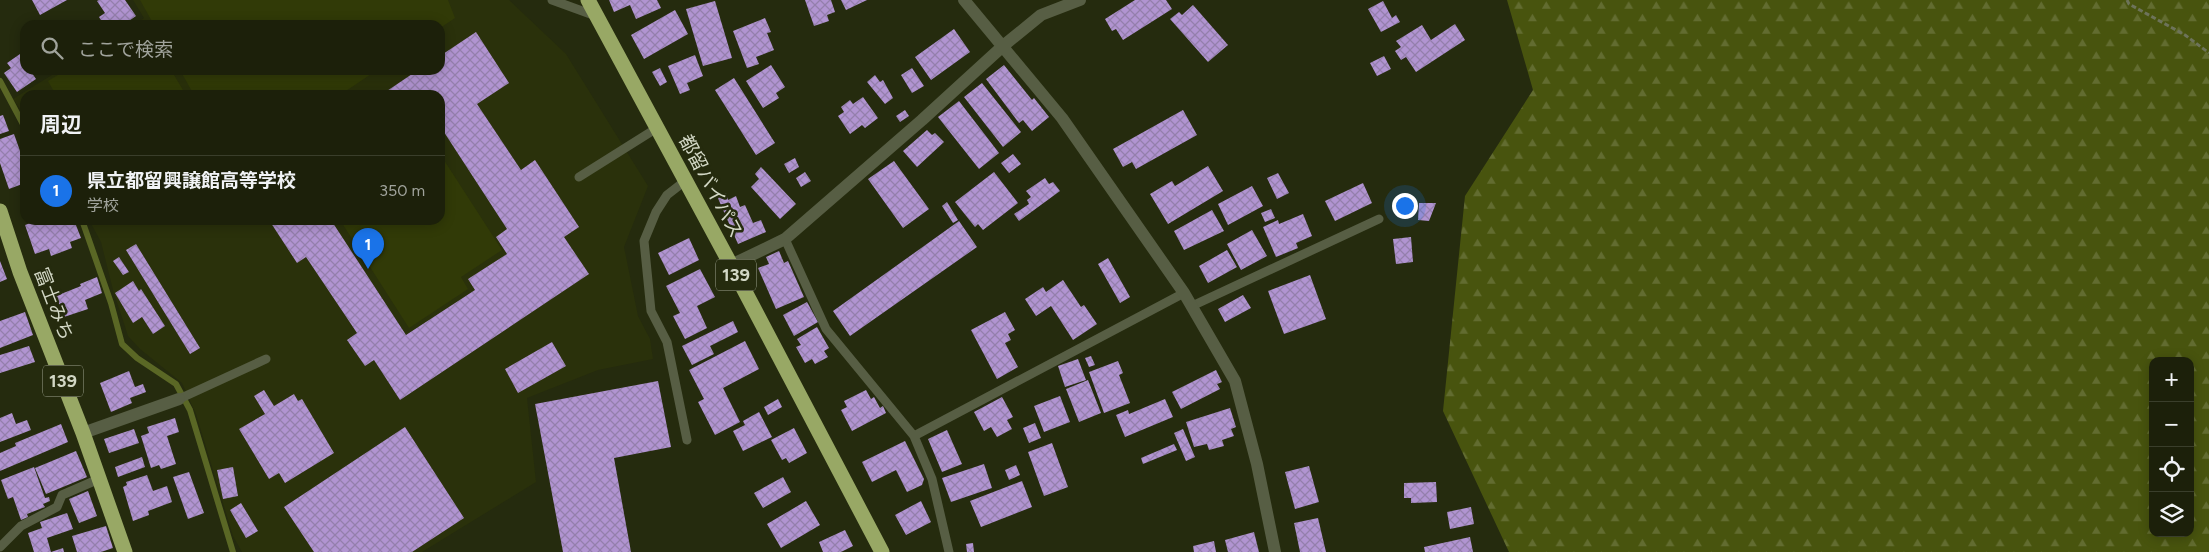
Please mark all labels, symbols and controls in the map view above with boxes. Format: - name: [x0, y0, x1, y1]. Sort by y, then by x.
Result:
- search box: [20, 20, 445, 75]
- icon: search: [38, 34, 66, 62]
- text: ここで検索: [78, 38, 173, 61]
- text: 周辺: [40, 112, 82, 137]
- street label: 都留バイパス: [674, 130, 748, 242]
- text: 県立都留興譲館高等学校: [87, 169, 296, 192]
- text: 1: [53, 181, 59, 200]
- text: 350 m: [379, 181, 425, 200]
- your location: [1392, 193, 1418, 219]
- text: 学校: [87, 196, 119, 215]
- pin: 1: [352, 228, 384, 269]
- road number: 139: [716, 260, 756, 290]
- street label: 富士みち: [30, 264, 78, 344]
- map controls: [2149, 357, 2194, 537]
- button: +: [2149, 357, 2194, 402]
- road number: 139: [43, 366, 83, 396]
- button: −: [2149, 402, 2194, 447]
- button: locate: [2149, 447, 2194, 492]
- button: layers: [2149, 492, 2194, 537]

